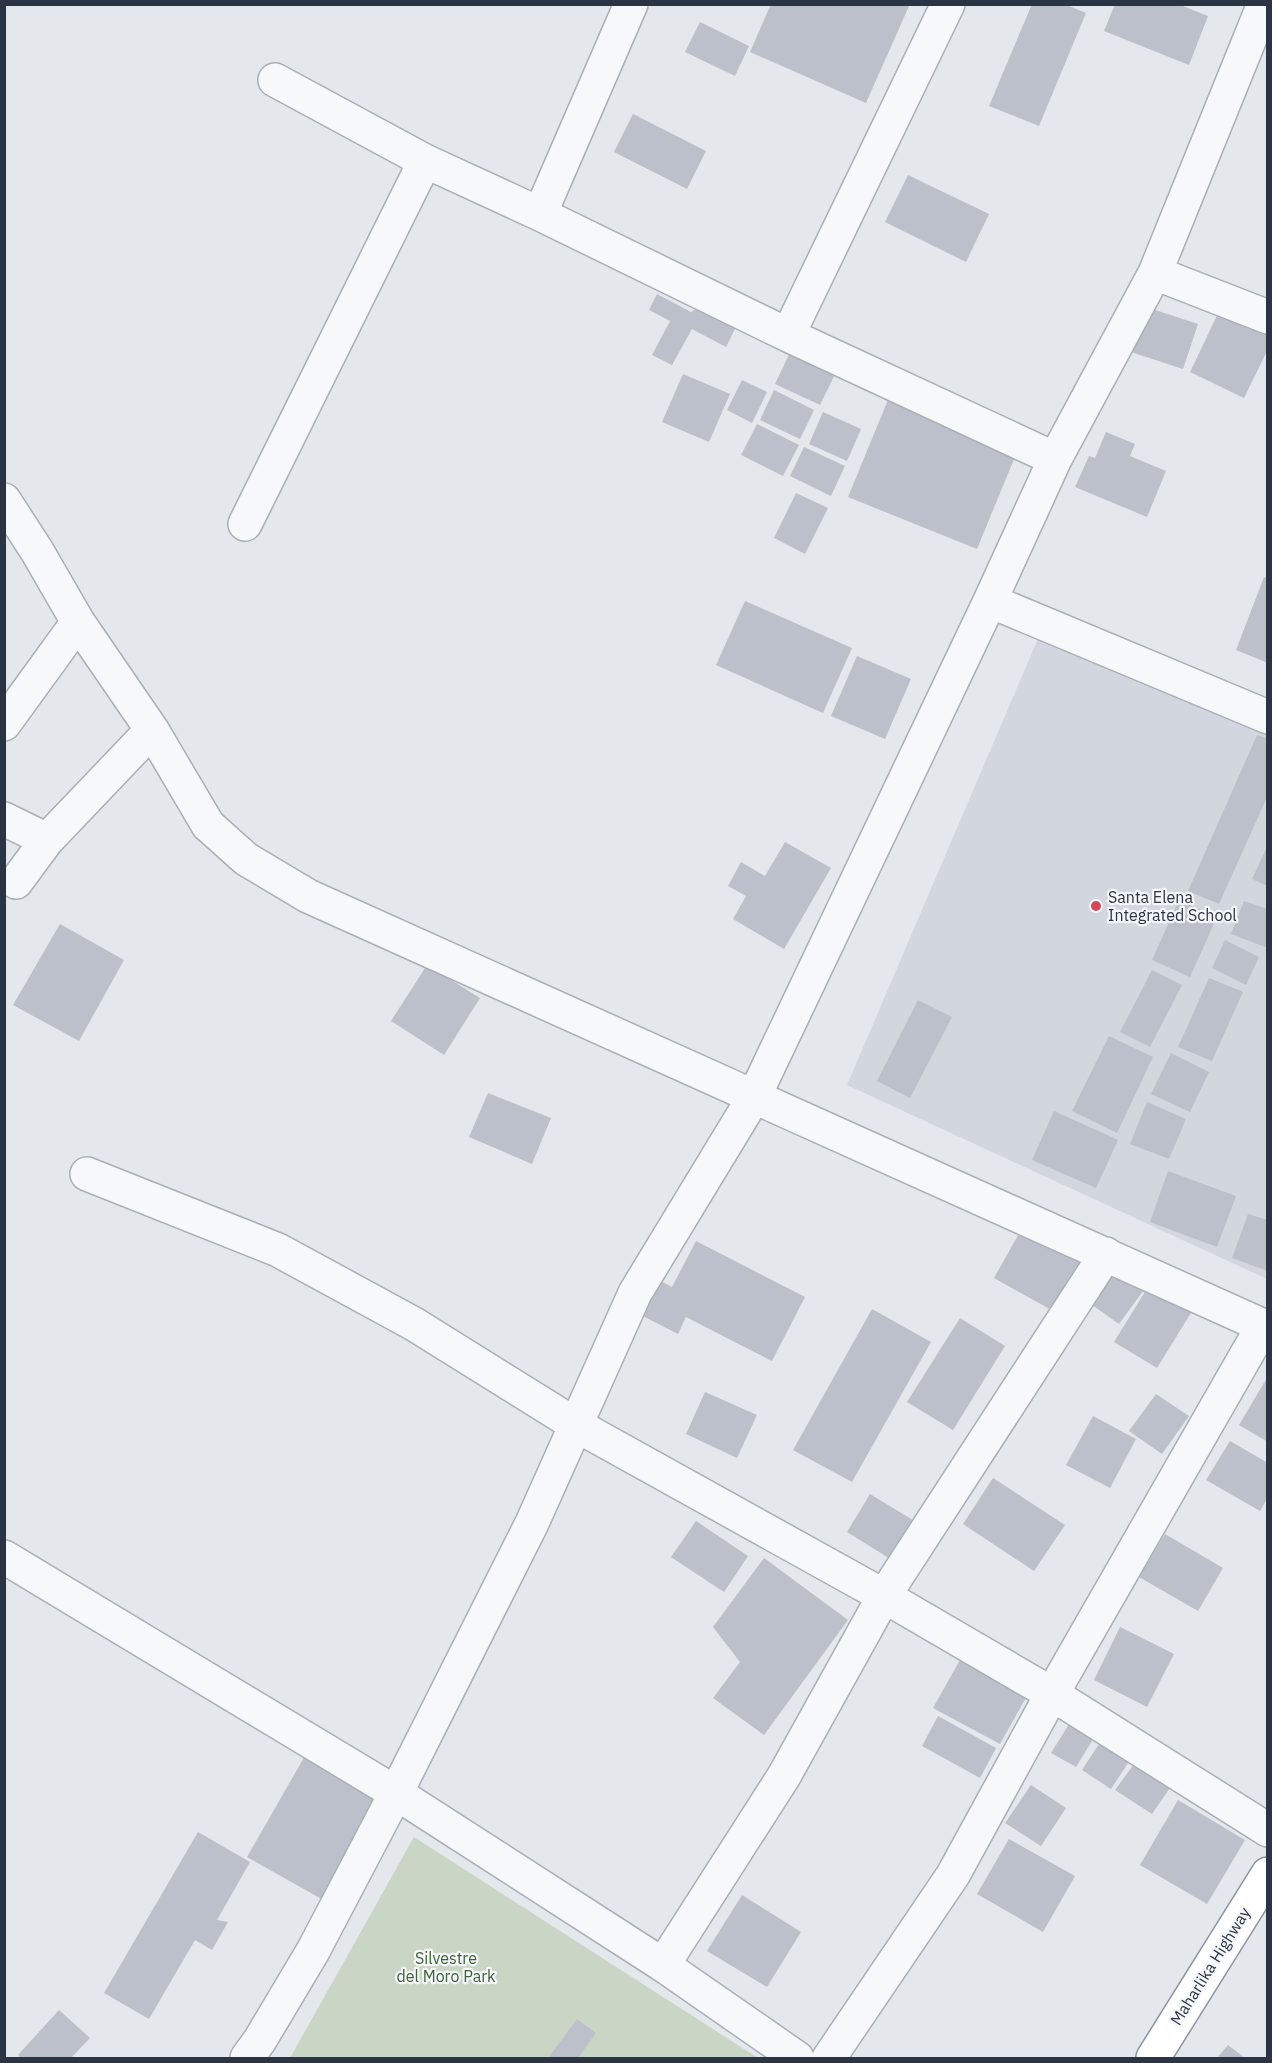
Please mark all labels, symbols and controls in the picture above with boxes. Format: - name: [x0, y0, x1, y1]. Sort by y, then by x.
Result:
- place label: Santa Elena Integrated School: [1108, 887, 1237, 925]
- marker: Santa Elena Integrated School: [1089, 899, 1103, 913]
- street label: Maharlika Highway: [1166, 1903, 1254, 2029]
- park label: Silvestre del Moro Park: [396, 1948, 496, 1986]

